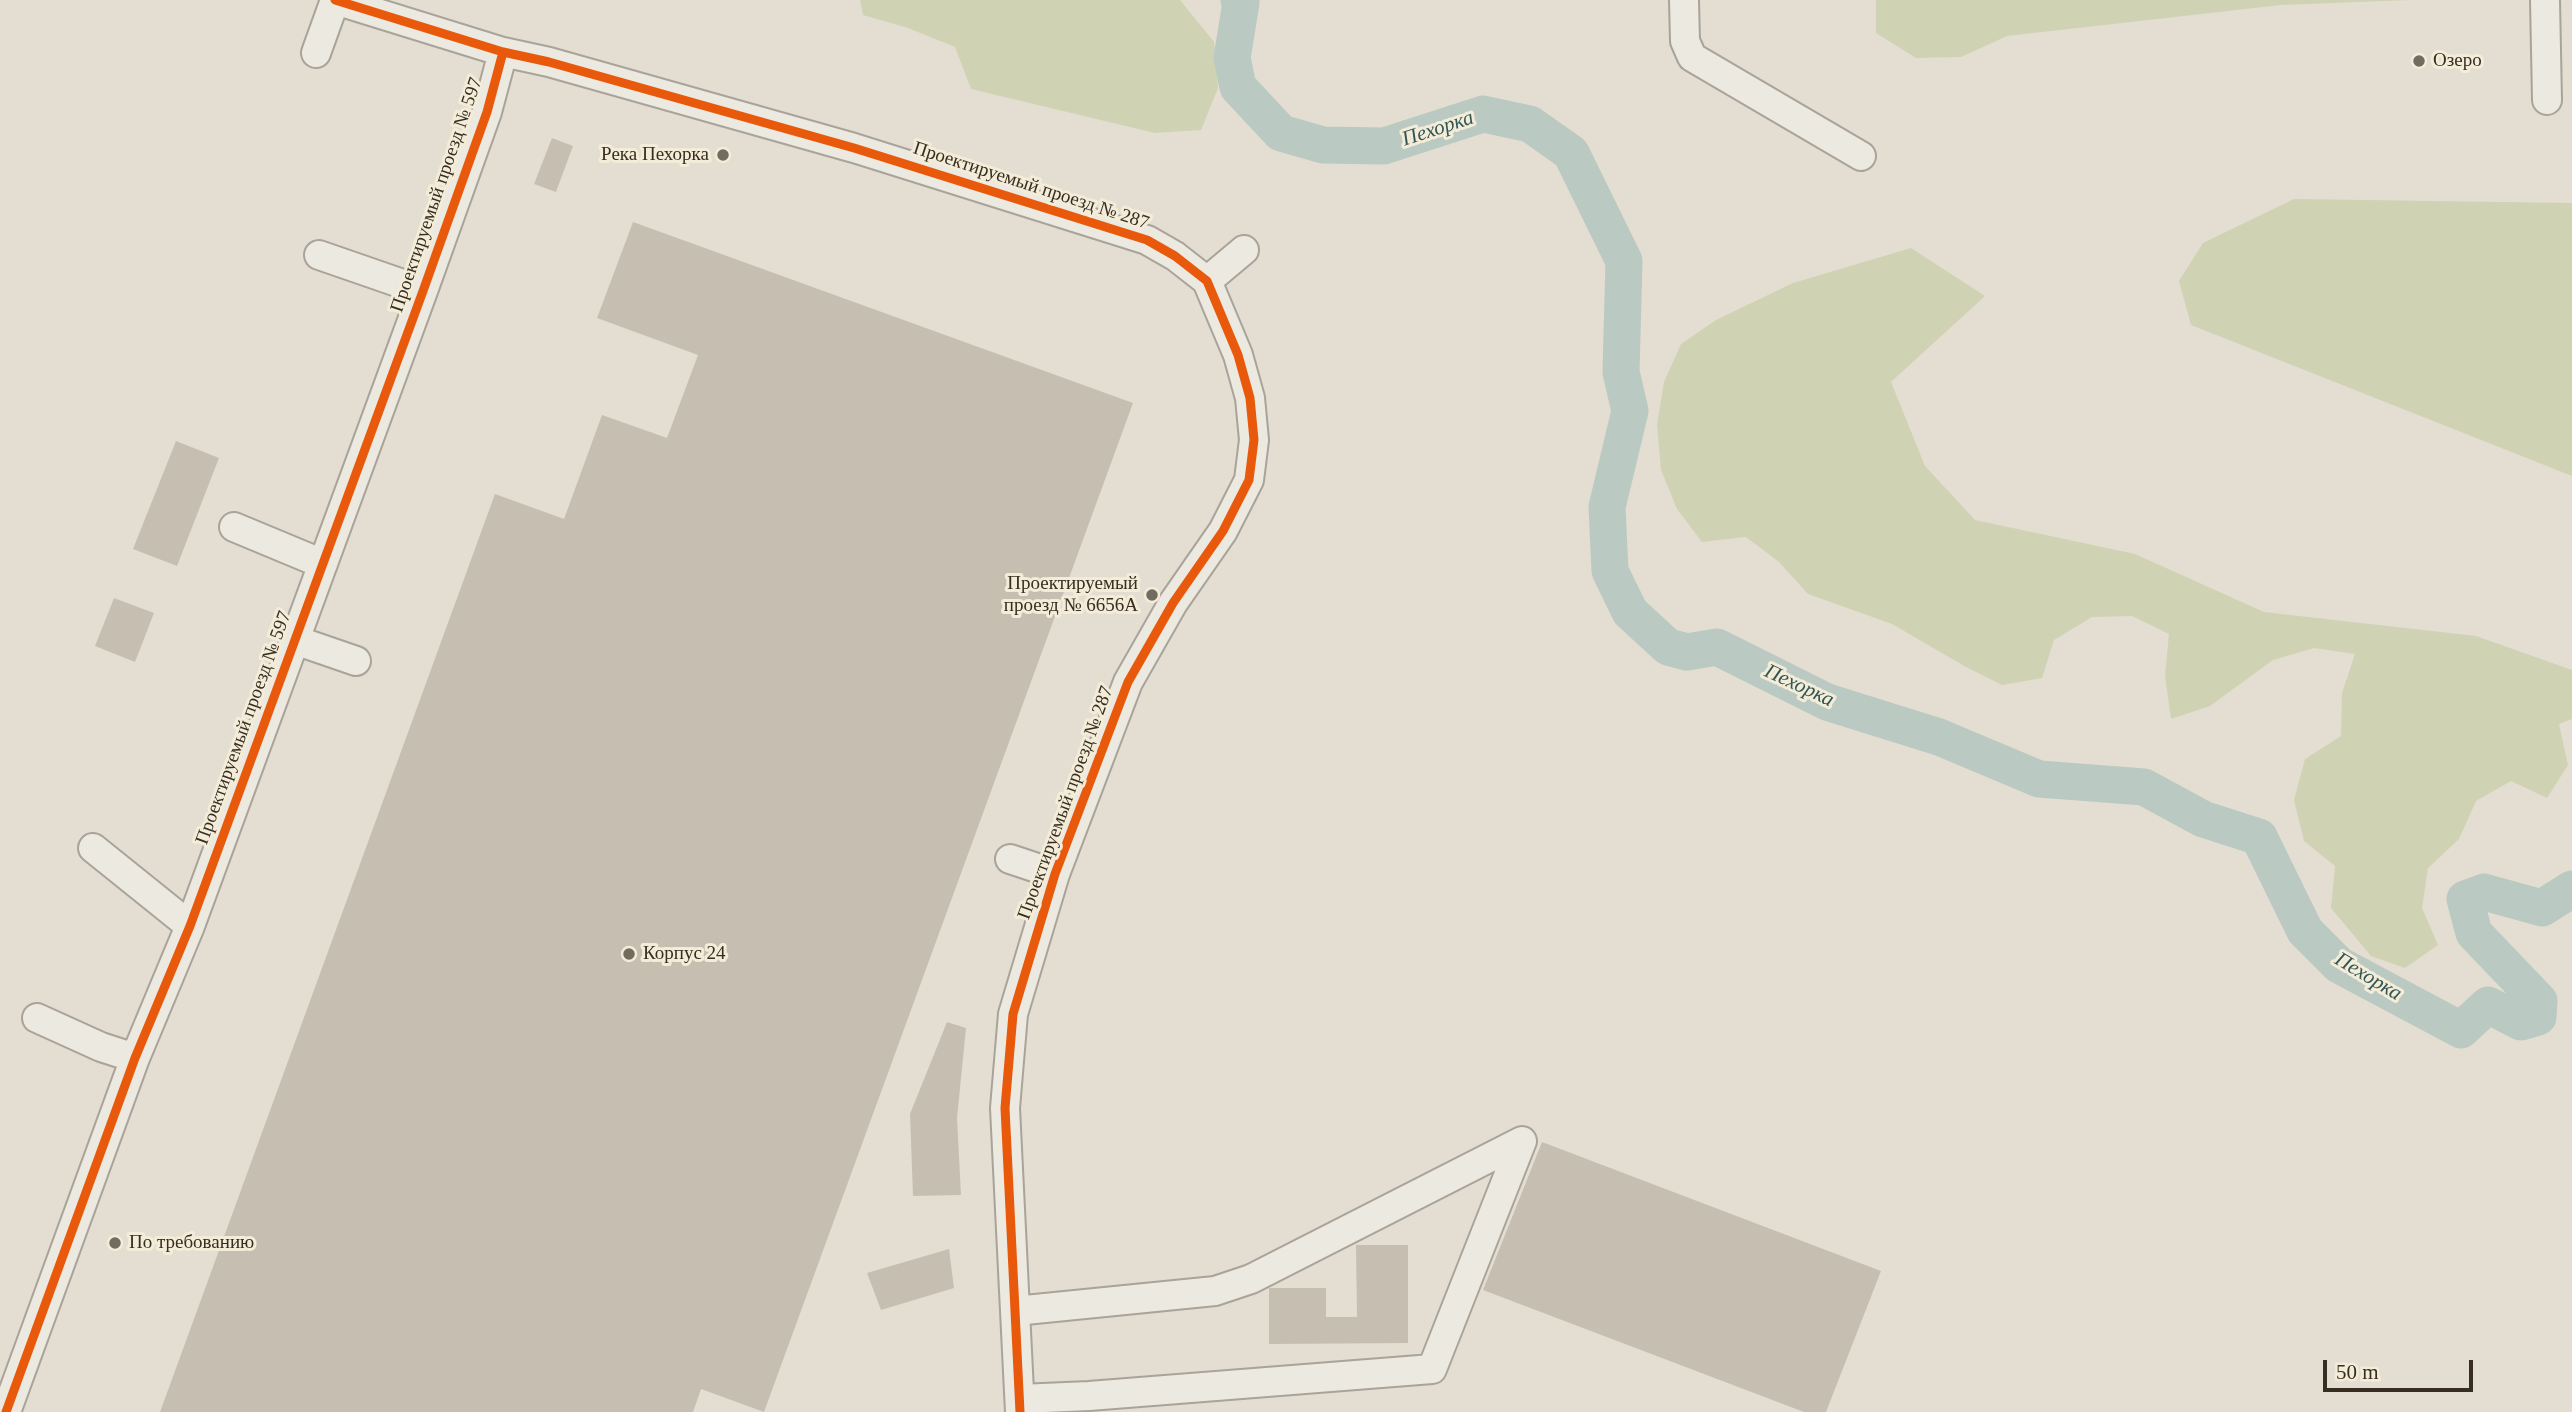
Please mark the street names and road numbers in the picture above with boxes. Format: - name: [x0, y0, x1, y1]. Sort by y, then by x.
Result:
- street label: Проектируемый проезд № 597: [386, 75, 488, 315]
- street label: Проектируемый проезд № 287: [910, 137, 1152, 235]
- street label: Проектируемый проезд № 597: [191, 608, 297, 848]
- street label: Проектируемый проезд № 287: [1013, 683, 1119, 923]

